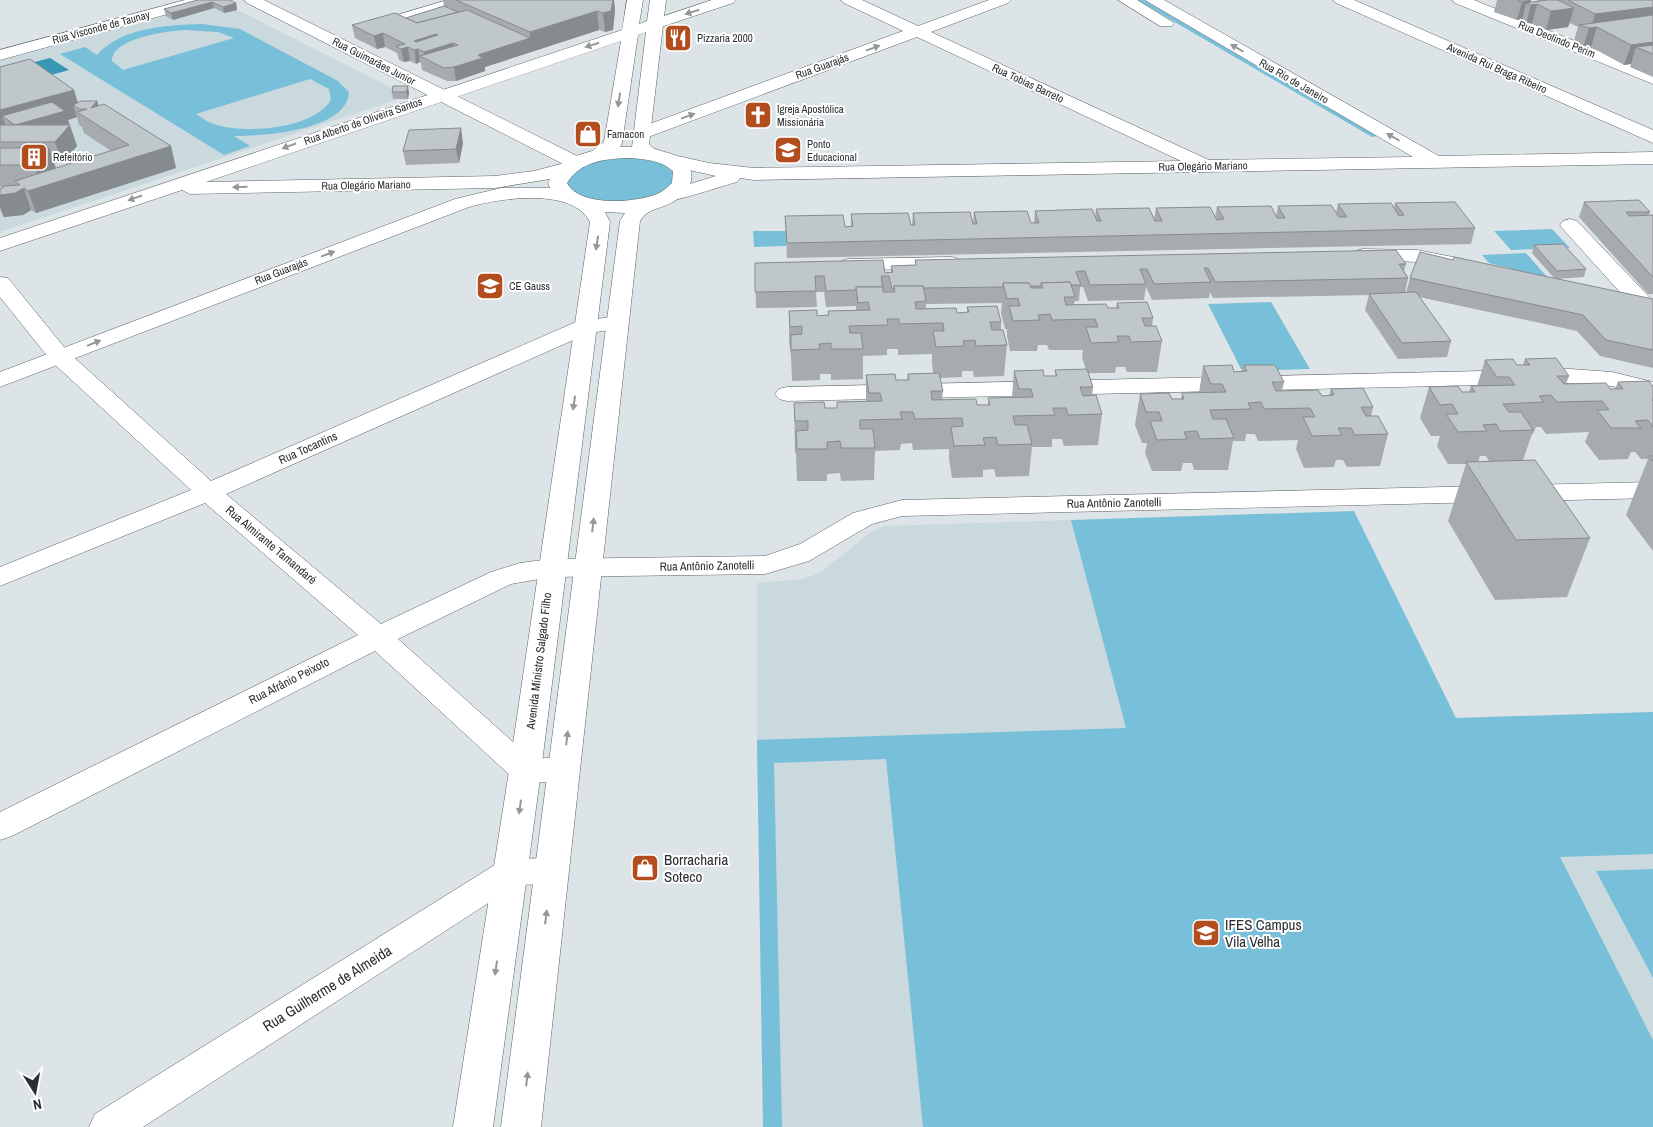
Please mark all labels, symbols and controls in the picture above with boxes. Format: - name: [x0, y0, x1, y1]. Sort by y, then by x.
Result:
- street label: Rua Visconde de Taunay: [51, 7, 152, 47]
- one-way arrow: [684, 9, 699, 16]
- street label: Rua Deolindo Perim: [1516, 17, 1598, 61]
- restaurant icon: Pizzaria 2000: [663, 23, 693, 53]
- place label: Pizzaria 2000: [697, 31, 753, 45]
- street label: Rua Guimarães Junior: [330, 34, 418, 88]
- street label: Avenida Rui Braga Ribeiro: [1444, 39, 1549, 96]
- one-way arrow: [585, 41, 600, 49]
- one-way arrow: [866, 44, 881, 51]
- one-way arrow: [1229, 44, 1244, 52]
- street label: Rua Guarajás: [793, 50, 851, 82]
- street label: Rua Rio de Janeiro: [1257, 55, 1331, 107]
- street label: Rua Tobias Barreto: [990, 60, 1066, 106]
- one-way arrow: [615, 92, 623, 108]
- street label: Rua Alberto de Oliveira Santos: [302, 94, 425, 148]
- church icon: Igreja Apostólica Missionária: [743, 100, 773, 130]
- place label: Igreja Apostólica Missionária: [777, 102, 844, 129]
- one-way arrow: [681, 112, 696, 120]
- shop icon: Famacon: [573, 119, 603, 149]
- place label: Famacon: [607, 127, 644, 141]
- one-way arrow: [1386, 133, 1399, 142]
- school or university icon: Ponto Educacional: [773, 135, 803, 165]
- place label: Ponto Educacional: [807, 137, 857, 164]
- building icon: Refeitório: [19, 142, 49, 172]
- one-way arrow: [281, 142, 296, 150]
- place label: Refeitório: [53, 150, 93, 164]
- street label: Rua Olegário Mariano: [1158, 158, 1248, 174]
- street label: Rua Olegário Mariano: [321, 177, 411, 193]
- one-way arrow: [232, 184, 248, 192]
- one-way arrow: [127, 195, 142, 203]
- one-way arrow: [592, 235, 600, 251]
- one-way arrow: [320, 250, 335, 257]
- street label: Rua Guarajás: [253, 254, 310, 288]
- school or university icon: CE Gauss: [475, 271, 505, 301]
- place label: CE Gauss: [509, 279, 551, 293]
- one-way arrow: [87, 338, 101, 346]
- one-way arrow: [569, 396, 577, 412]
- street label: Rua Tocantins: [276, 428, 340, 468]
- street label: Rua Antônio Zanotelli: [1067, 494, 1161, 512]
- street label: Rua Almirante Tamandaré: [222, 502, 320, 588]
- one-way arrow: [589, 517, 597, 533]
- street label: Rua Antônio Zanotelli: [660, 557, 754, 575]
- street label: Avenida Ministro Salgado Filho: [523, 592, 555, 731]
- street label: Rua Afrânio Peixoto: [246, 654, 332, 708]
- one-way arrow: [563, 730, 571, 746]
- one-way arrow: [515, 800, 523, 816]
- place label: Borracharia Soteco: [664, 849, 728, 887]
- shop icon: Borracharia Soteco: [630, 853, 660, 883]
- one-way arrow: [542, 909, 550, 925]
- place label: IFES Campus Vila Velha: [1225, 914, 1302, 952]
- school or university icon: IFES Campus Vila Velha: [1191, 918, 1221, 948]
- street label: Rua Guilherme de Almeida: [259, 940, 396, 1036]
- one-way arrow: [492, 960, 500, 976]
- north arrow: [10, 1067, 60, 1117]
- one-way arrow: [523, 1070, 531, 1086]
- text: N: [32, 1095, 43, 1114]

